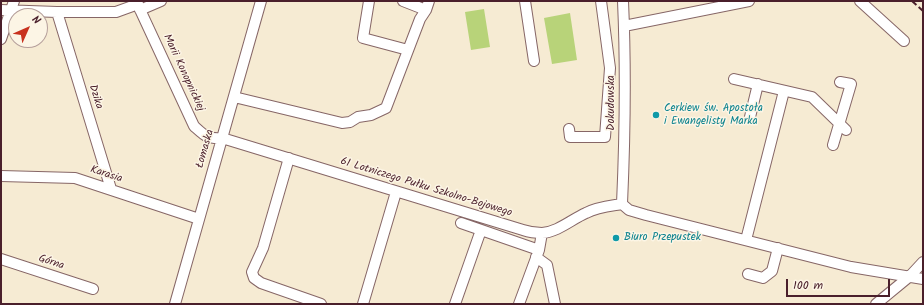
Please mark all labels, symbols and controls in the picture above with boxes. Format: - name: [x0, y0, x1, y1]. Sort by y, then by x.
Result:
- north arrow: [8, 8, 48, 48]
- text: N: [27, 11, 45, 29]
- street label: Marii Konopnickiej: [159, 32, 207, 114]
- street label: Dokudowska: [605, 75, 619, 131]
- street label: Dzika: [85, 83, 105, 111]
- place label: Cerkiew św. Apostoła i Ewangelisty Marka: [664, 102, 763, 128]
- marker: Cerkiew św. Apostoła i Ewangelisty Marka: [651, 110, 661, 120]
- street label: Łomaska: [194, 128, 218, 170]
- street label: 61 Lotniczego Pułku Szkolno-Bojowego: [339, 156, 513, 220]
- street label: Karasia: [88, 164, 124, 186]
- place label: Biuro Przepustek: [624, 231, 701, 245]
- marker: Biuro Przepustek: [611, 233, 621, 243]
- street label: Górna: [36, 253, 66, 273]
- scale bar: [788, 271, 892, 297]
- text: 100 m: [793, 276, 823, 295]

